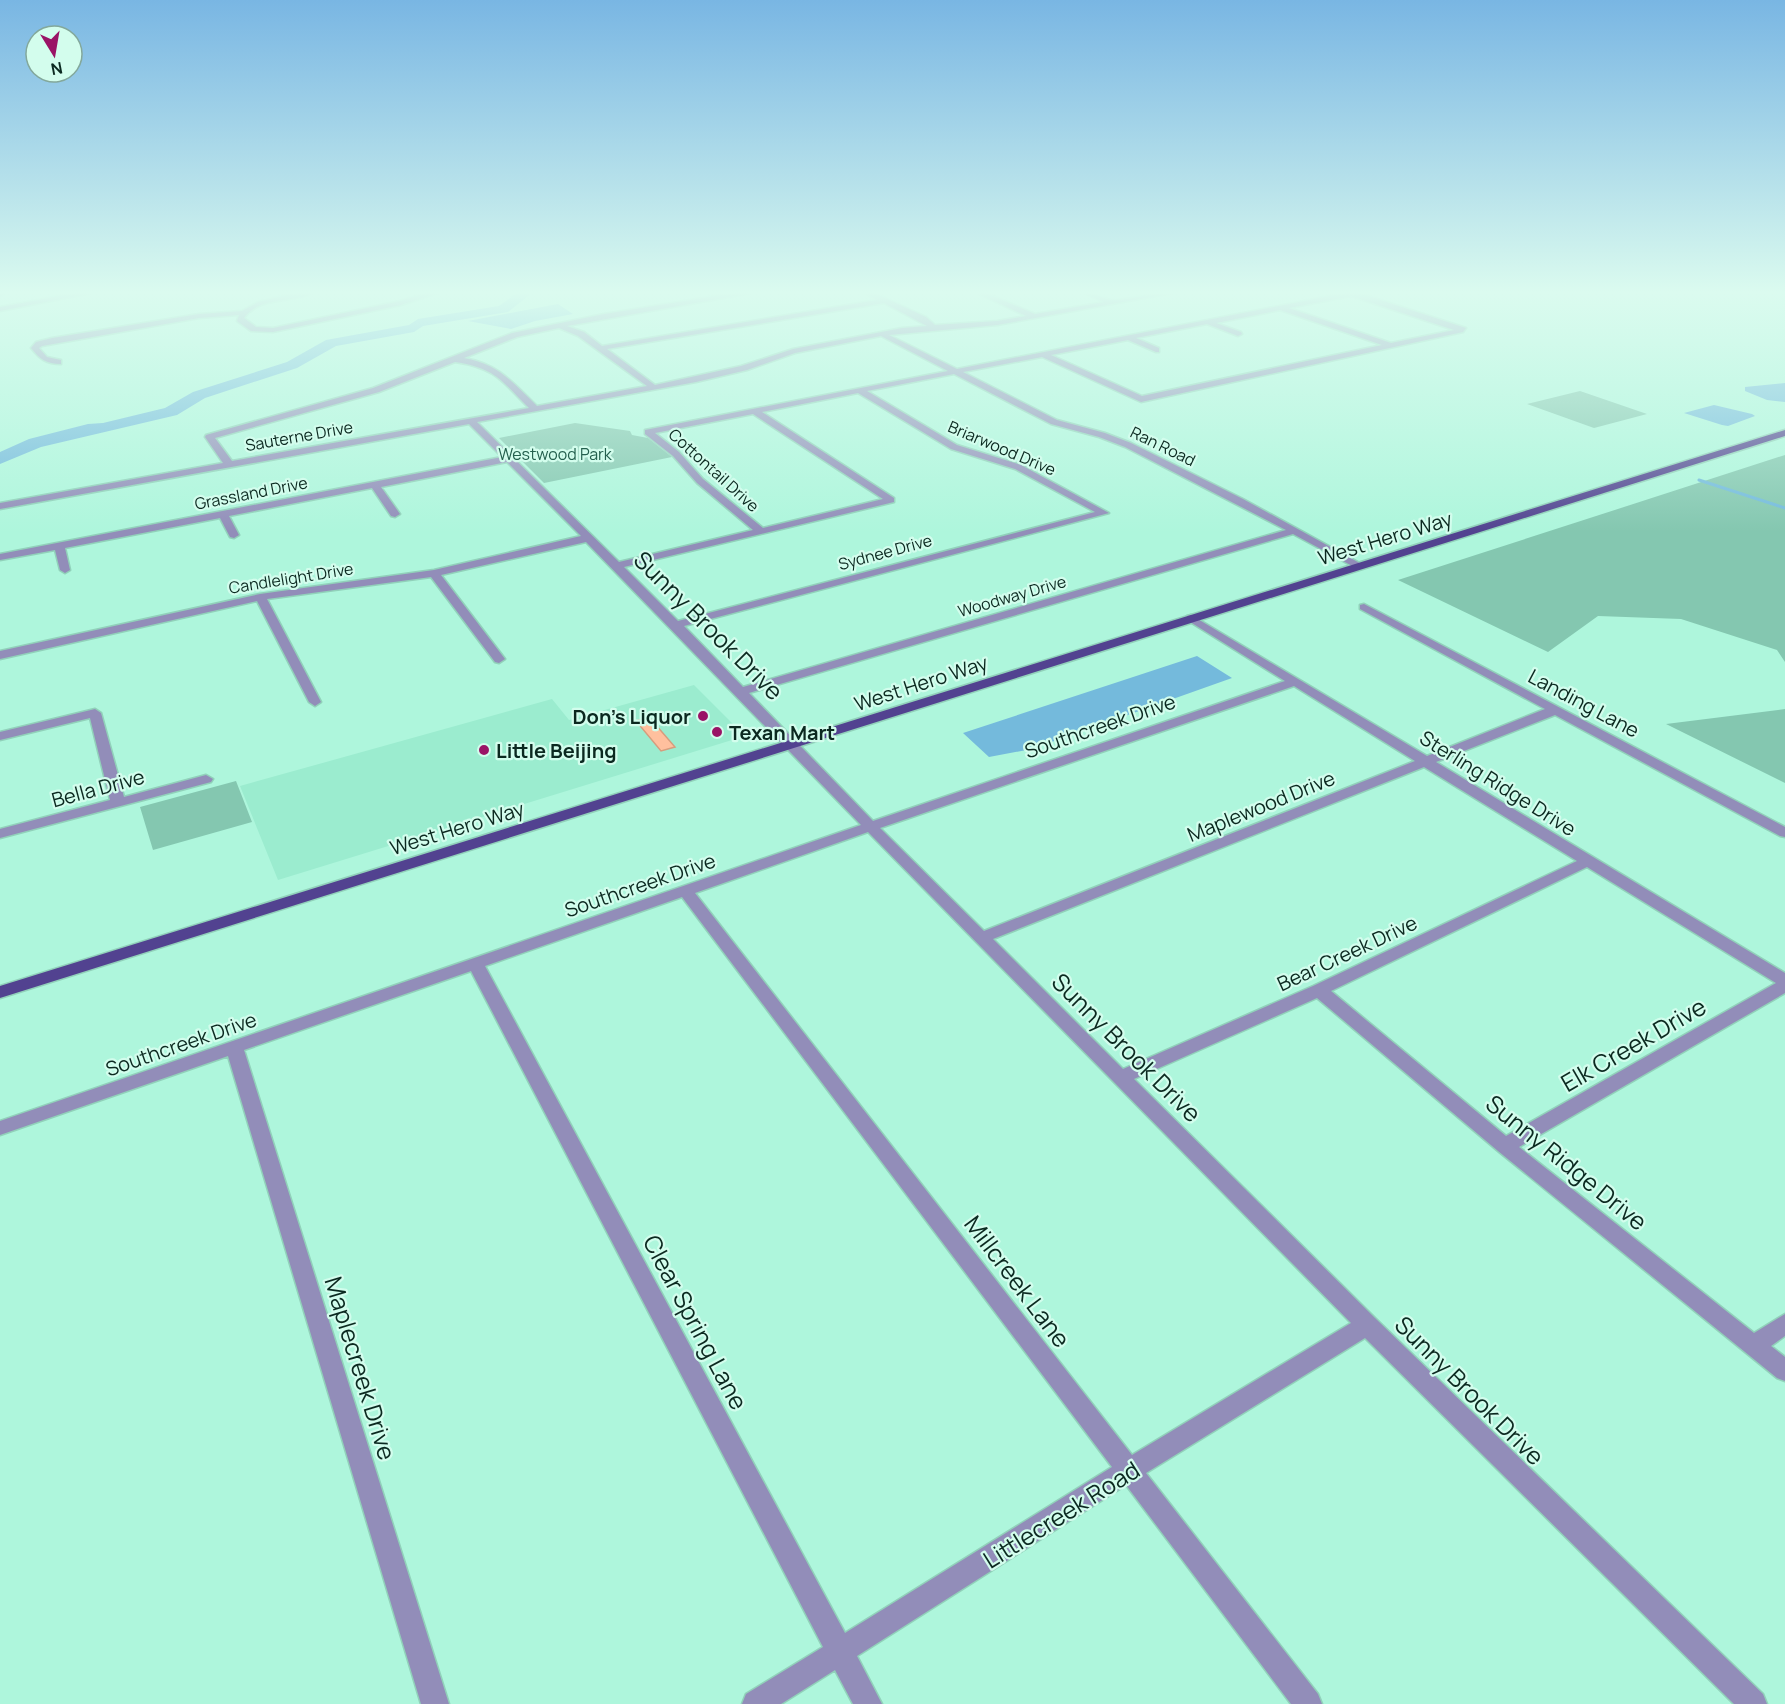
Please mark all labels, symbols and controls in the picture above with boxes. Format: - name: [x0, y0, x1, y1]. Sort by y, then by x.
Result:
- north arrow: [24, 24, 84, 84]
- text: N: [49, 57, 65, 81]
- street label: Briarwood Drive: [945, 415, 1059, 481]
- street label: Sauterne Drive: [243, 416, 355, 456]
- street label: Ran Road: [1127, 421, 1199, 471]
- street label: Cottontail Drive: [664, 423, 764, 517]
- park label: Westwood Park: [498, 443, 613, 465]
- street label: Grassland Drive: [193, 471, 309, 515]
- street label: West Hero Way: [1315, 505, 1456, 571]
- street label: Sydnee Drive: [836, 529, 934, 575]
- street label: Sunny Brook Drive: [627, 543, 791, 707]
- street label: Candlelight Drive: [227, 557, 355, 599]
- street label: Woodway Drive: [955, 570, 1069, 622]
- street label: West Hero Way: [851, 649, 992, 717]
- street label: Landing Lane: [1524, 662, 1644, 744]
- street label: Southcreek Drive: [1021, 688, 1179, 764]
- place label: Don's Liquor: [573, 703, 691, 730]
- marker: Don's Liquor: [696, 709, 710, 723]
- place label: Texan Mart: [729, 719, 835, 746]
- street label: Sterling Ridge Drive: [1415, 724, 1581, 842]
- marker: Texan Mart: [710, 725, 724, 739]
- place label: Little Beijing: [496, 737, 617, 764]
- marker: Little Beijing: [477, 743, 491, 757]
- street label: Bella Drive: [49, 763, 147, 813]
- street label: Maplewood Drive: [1183, 764, 1339, 848]
- street label: West Hero Way: [387, 795, 528, 861]
- street label: Southcreek Drive: [561, 847, 719, 923]
- street label: Bear Creek Drive: [1273, 909, 1421, 997]
- street label: Sunny Brook Drive: [1045, 965, 1209, 1129]
- street label: Elk Creek Drive: [1554, 989, 1712, 1099]
- street label: Southcreek Drive: [102, 1006, 260, 1082]
- street label: Sunny Ridge Drive: [1479, 1087, 1655, 1237]
- street label: Millcreek Lane: [958, 1208, 1078, 1354]
- street label: Clear Spring Lane: [636, 1229, 756, 1415]
- street label: Maplecreek Drive: [317, 1272, 405, 1464]
- street label: Sunny Brook Drive: [1388, 1308, 1552, 1472]
- street label: Littlecreek Road: [977, 1453, 1145, 1575]

